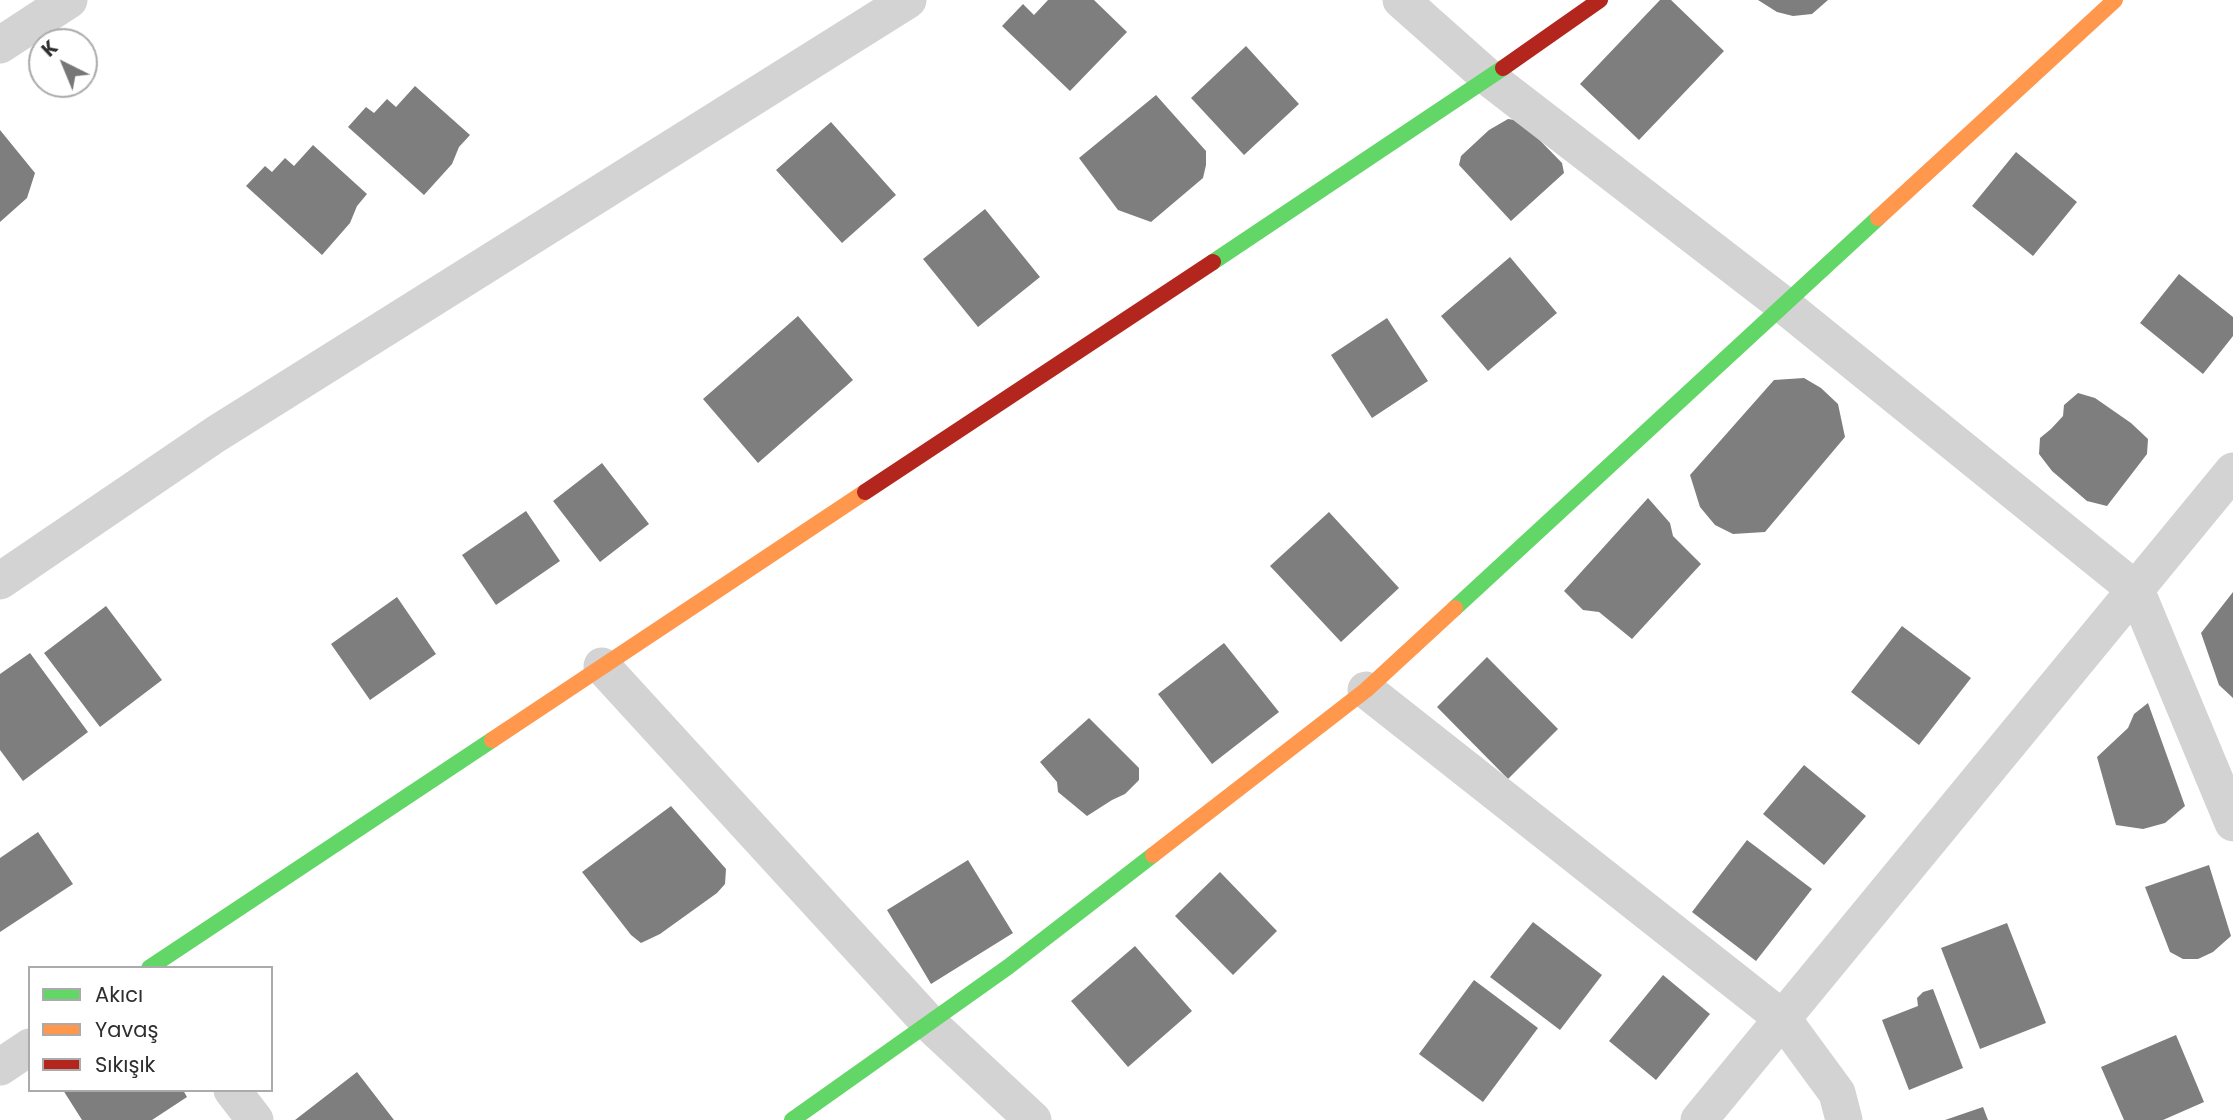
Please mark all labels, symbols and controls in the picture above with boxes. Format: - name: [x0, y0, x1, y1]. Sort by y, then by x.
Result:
- north arrow: [28, 28, 98, 98]
- text: K: [36, 34, 64, 63]
- legend: [28, 966, 273, 1092]
- text: Akıcı: [95, 980, 143, 1009]
- text: Yavaş: [95, 1015, 158, 1044]
- text: Sıkışık: [95, 1050, 155, 1079]

